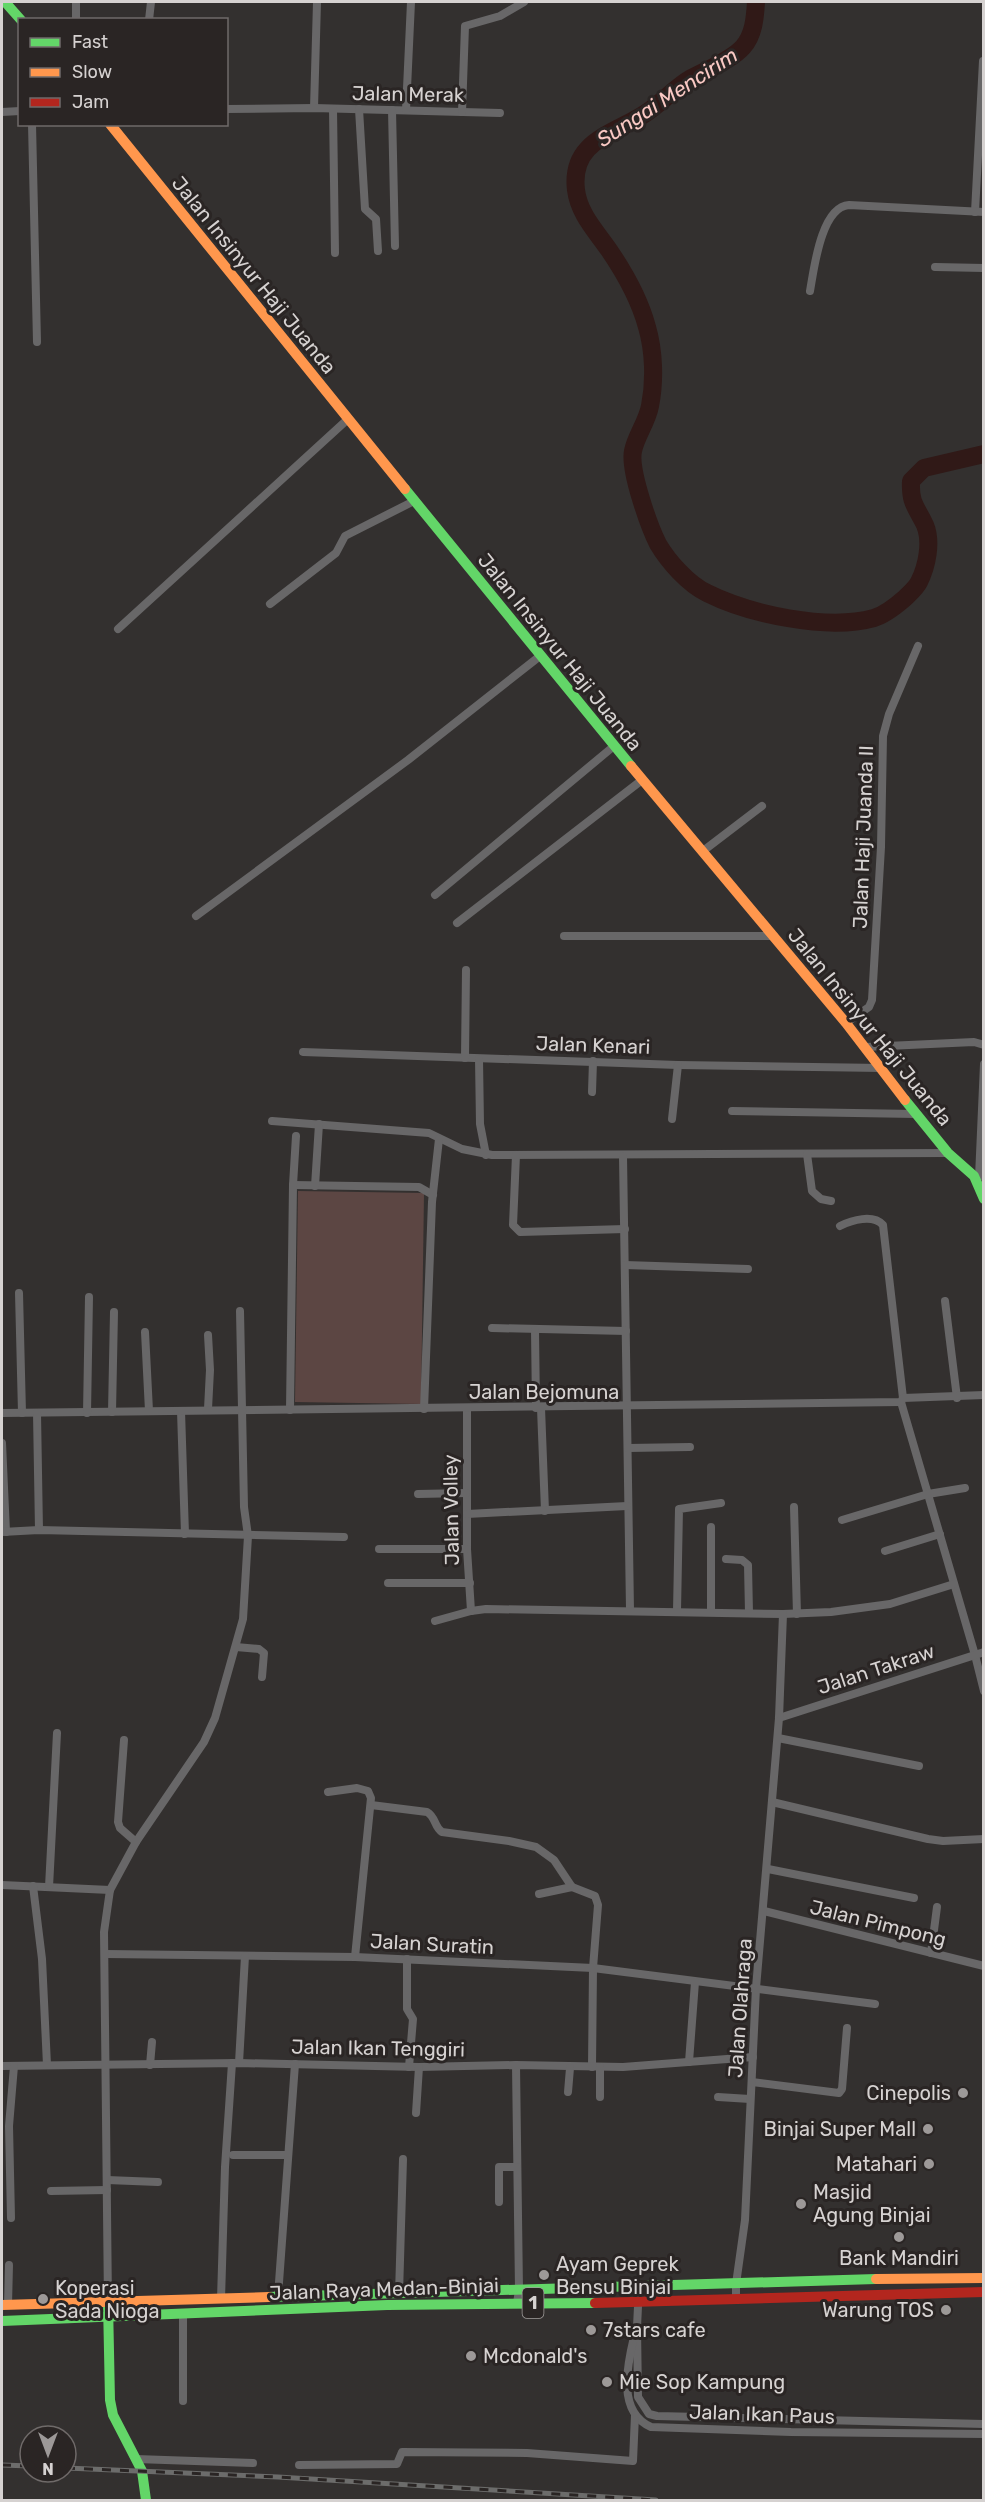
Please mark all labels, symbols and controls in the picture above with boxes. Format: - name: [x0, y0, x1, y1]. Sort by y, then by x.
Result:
- legend: [18, 18, 228, 126]
- text: Fast: [72, 31, 108, 53]
- water label: Sungai Mencirim: [592, 42, 742, 152]
- text: Slow: [72, 61, 112, 83]
- street label: Jalan Merak: [352, 81, 465, 107]
- text: Jam: [72, 91, 109, 113]
- street label: Jalan Insinyur Haji Juanda: [167, 171, 341, 379]
- street label: Jalan Insinyur Haji Juanda: [473, 548, 647, 756]
- street label: Jalan Haji Juanda II: [848, 745, 878, 929]
- street label: Jalan Insinyur Haji Juanda: [783, 923, 957, 1131]
- street label: Jalan Kenari: [535, 1031, 651, 1059]
- street label: Jalan Bejomuna: [469, 1380, 619, 1404]
- street label: Jalan Volley: [438, 1454, 464, 1566]
- street label: Jalan Takraw: [814, 1639, 938, 1699]
- street label: Jalan Pimpong: [807, 1894, 949, 1952]
- street label: Jalan Suratin: [369, 1929, 495, 1959]
- street label: Jalan Olahraga: [723, 1938, 757, 2078]
- street label: Jalan Ikan Tenggiri: [291, 2034, 465, 2062]
- place label: Cinepolis: [866, 2081, 951, 2105]
- marker: Cinepolis: [956, 2086, 970, 2100]
- place label: Binjai Super Mall: [764, 2117, 916, 2141]
- marker: Binjai Super Mall: [921, 2122, 935, 2136]
- place label: Matahari: [836, 2152, 917, 2176]
- marker: Matahari: [922, 2157, 936, 2171]
- place label: Masjid Agung Binjai: [813, 2180, 931, 2227]
- marker: Masjid Agung Binjai: [794, 2197, 808, 2211]
- marker: Bank Mandiri: [892, 2230, 906, 2244]
- place label: Bank Mandiri: [839, 2246, 959, 2270]
- place label: Ayam Geprek Bensu Binjai: [556, 2252, 679, 2299]
- marker: Ayam Geprek Bensu Binjai: [537, 2268, 551, 2282]
- street label: Jalan Raya Medan-Binjai: [269, 2273, 499, 2305]
- place label: Koperasi Sada Nioga: [55, 2276, 160, 2323]
- road number: 1: [522, 2288, 544, 2318]
- marker: Koperasi Sada Nioga: [36, 2292, 50, 2306]
- place label: Warung TOS: [822, 2298, 934, 2322]
- marker: Warung TOS: [939, 2303, 953, 2317]
- place label: 7stars cafe: [603, 2318, 706, 2342]
- marker: 7stars cafe: [584, 2323, 598, 2337]
- place label: Mcdonald's: [483, 2344, 587, 2368]
- marker: Mcdonald's: [464, 2349, 478, 2363]
- place label: Mie Sop Kampung: [619, 2370, 785, 2394]
- marker: Mie Sop Kampung: [600, 2375, 614, 2389]
- street label: Jalan Ikan Paus: [689, 2399, 835, 2429]
- north arrow: [18, 2424, 78, 2484]
- text: N: [42, 2459, 54, 2478]

